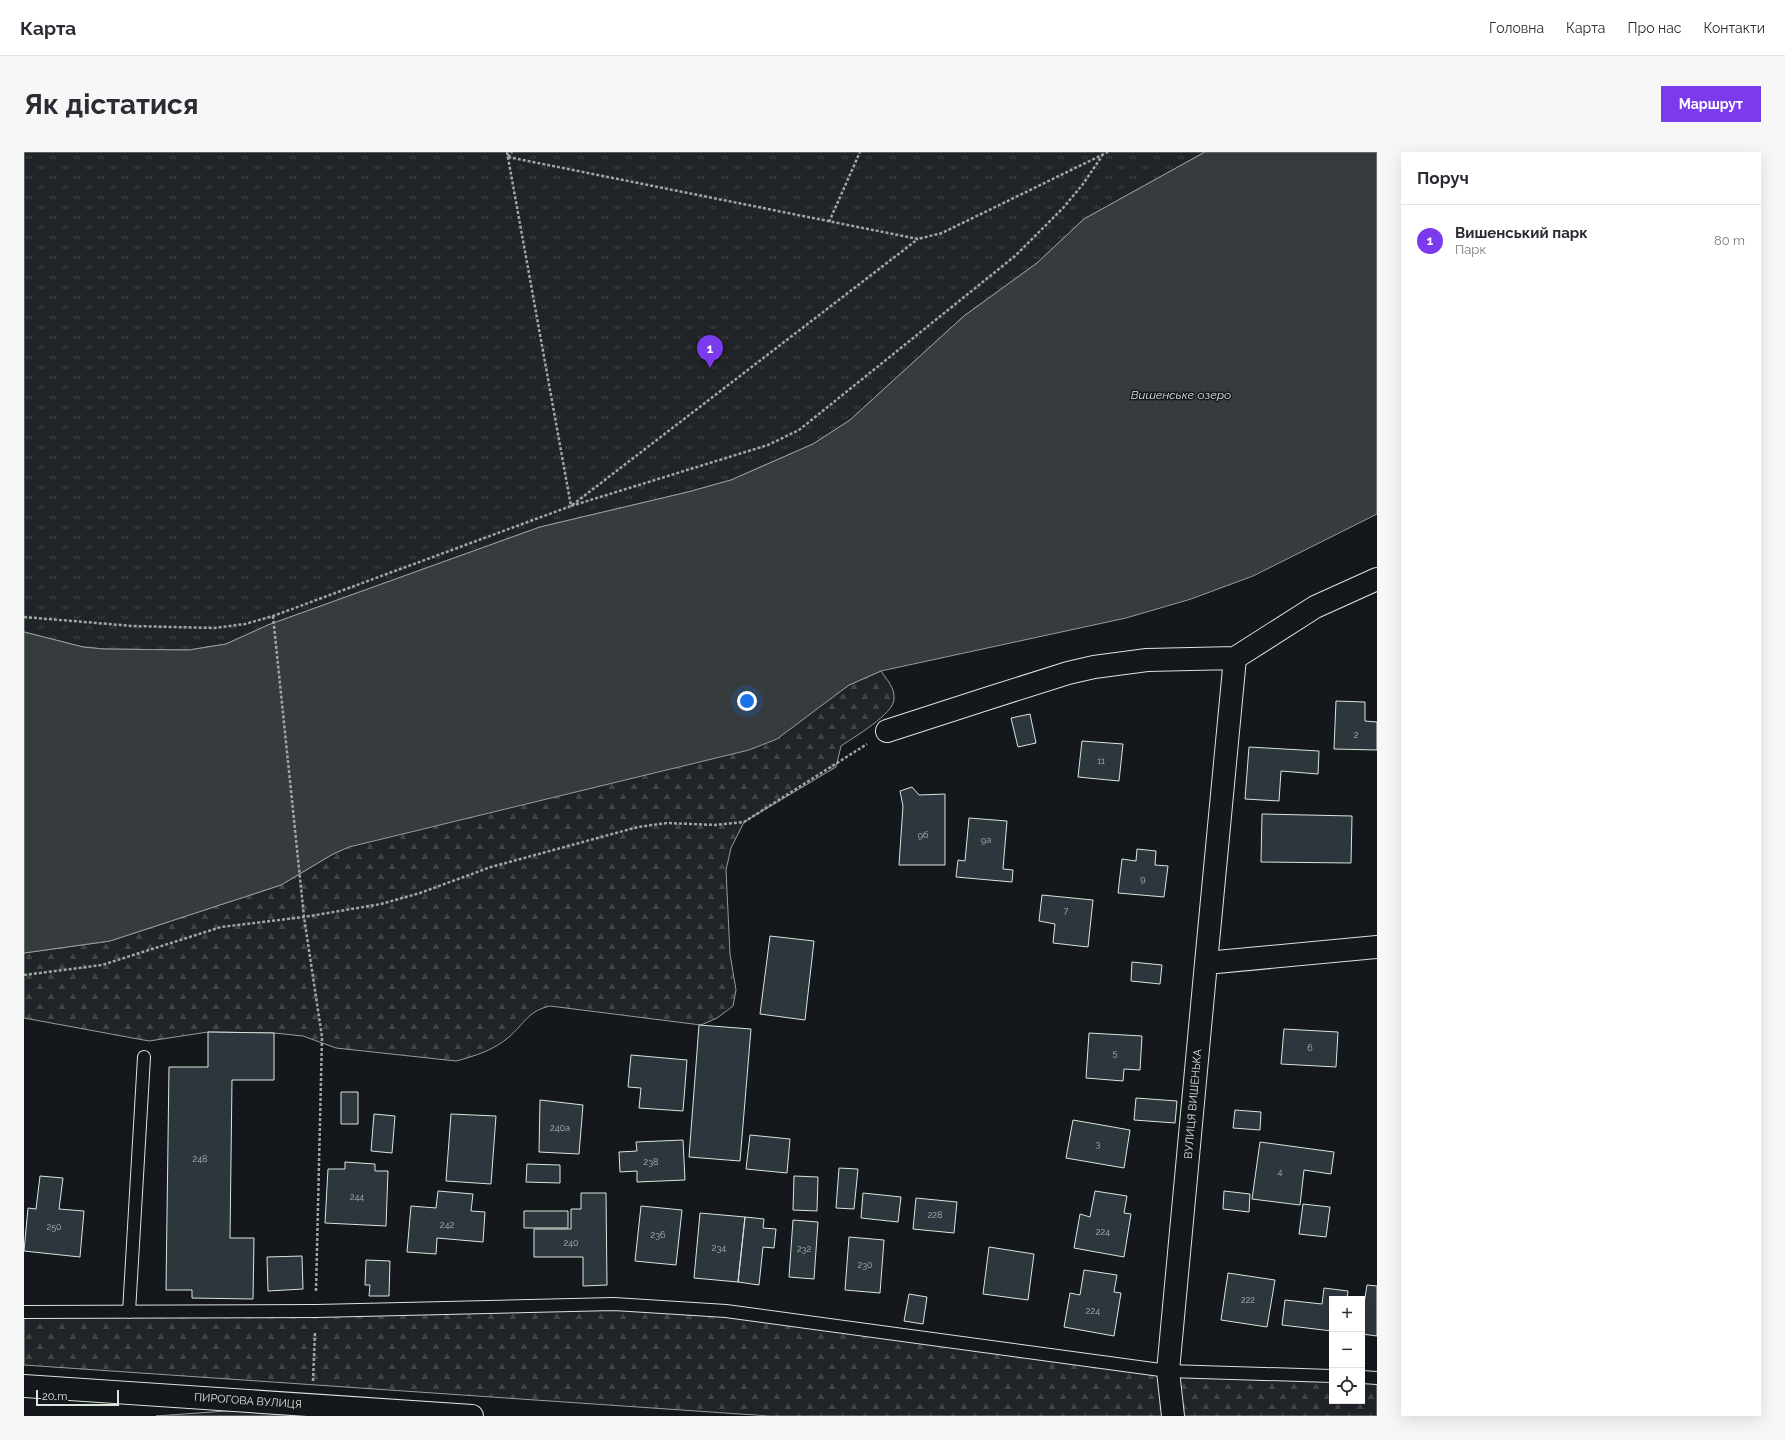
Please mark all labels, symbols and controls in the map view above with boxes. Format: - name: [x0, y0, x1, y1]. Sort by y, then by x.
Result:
- text: Карта: [20, 17, 76, 39]
- text: Головна: [1489, 20, 1544, 36]
- text: Карта: [1566, 20, 1606, 36]
- text: Про нас: [1628, 20, 1682, 36]
- text: Контакти: [1704, 20, 1765, 36]
- button: Маршрут: [1661, 86, 1761, 122]
- text: Як дістатися: [24, 88, 198, 121]
- text: Поруч: [1417, 168, 1469, 188]
- text: Вишенський парк: [1455, 224, 1588, 242]
- text: 1: [1427, 233, 1433, 248]
- text: 80 m: [1714, 233, 1745, 248]
- text: Парк: [1455, 242, 1486, 257]
- pin: 1: [697, 335, 723, 368]
- water label: Вишенське озеро: [1131, 388, 1231, 402]
- your location: [737, 691, 757, 711]
- house number: 2: [1354, 730, 1359, 740]
- house number: 11: [1097, 756, 1105, 766]
- house number: 9б: [918, 830, 929, 840]
- house number: 9а: [981, 835, 991, 845]
- house number: 9: [1140, 874, 1146, 884]
- house number: 7: [1064, 906, 1069, 916]
- house number: 6: [1307, 1043, 1313, 1053]
- house number: 5: [1113, 1048, 1118, 1058]
- street label: ВУЛИЦЯ ВИШЕНЬКА: [1182, 1048, 1204, 1160]
- house number: 240а: [550, 1123, 570, 1133]
- house number: 3: [1096, 1139, 1101, 1149]
- house number: 248: [193, 1154, 207, 1164]
- house number: 238: [644, 1157, 658, 1167]
- house number: 4: [1278, 1167, 1283, 1177]
- house number: 244: [350, 1192, 364, 1202]
- house number: 228: [928, 1210, 942, 1220]
- house number: 242: [440, 1220, 454, 1230]
- house number: 250: [46, 1222, 62, 1232]
- house number: 224: [1096, 1227, 1110, 1237]
- house number: 236: [651, 1230, 666, 1240]
- house number: 240: [563, 1238, 579, 1248]
- house number: 234: [712, 1243, 726, 1253]
- house number: 232: [797, 1244, 811, 1254]
- house number: 230: [857, 1260, 873, 1270]
- house number: 222: [1241, 1295, 1255, 1305]
- map controls: [1329, 1296, 1365, 1404]
- button: +: [1329, 1296, 1365, 1332]
- house number: 224: [1086, 1306, 1100, 1316]
- button: −: [1329, 1332, 1365, 1368]
- button: locate: [1329, 1368, 1365, 1404]
- scale bar: [36, 1388, 119, 1407]
- text: 20 m: [42, 1390, 67, 1403]
- street label: ПИРОГОВА ВУЛИЦЯ: [194, 1391, 302, 1411]

